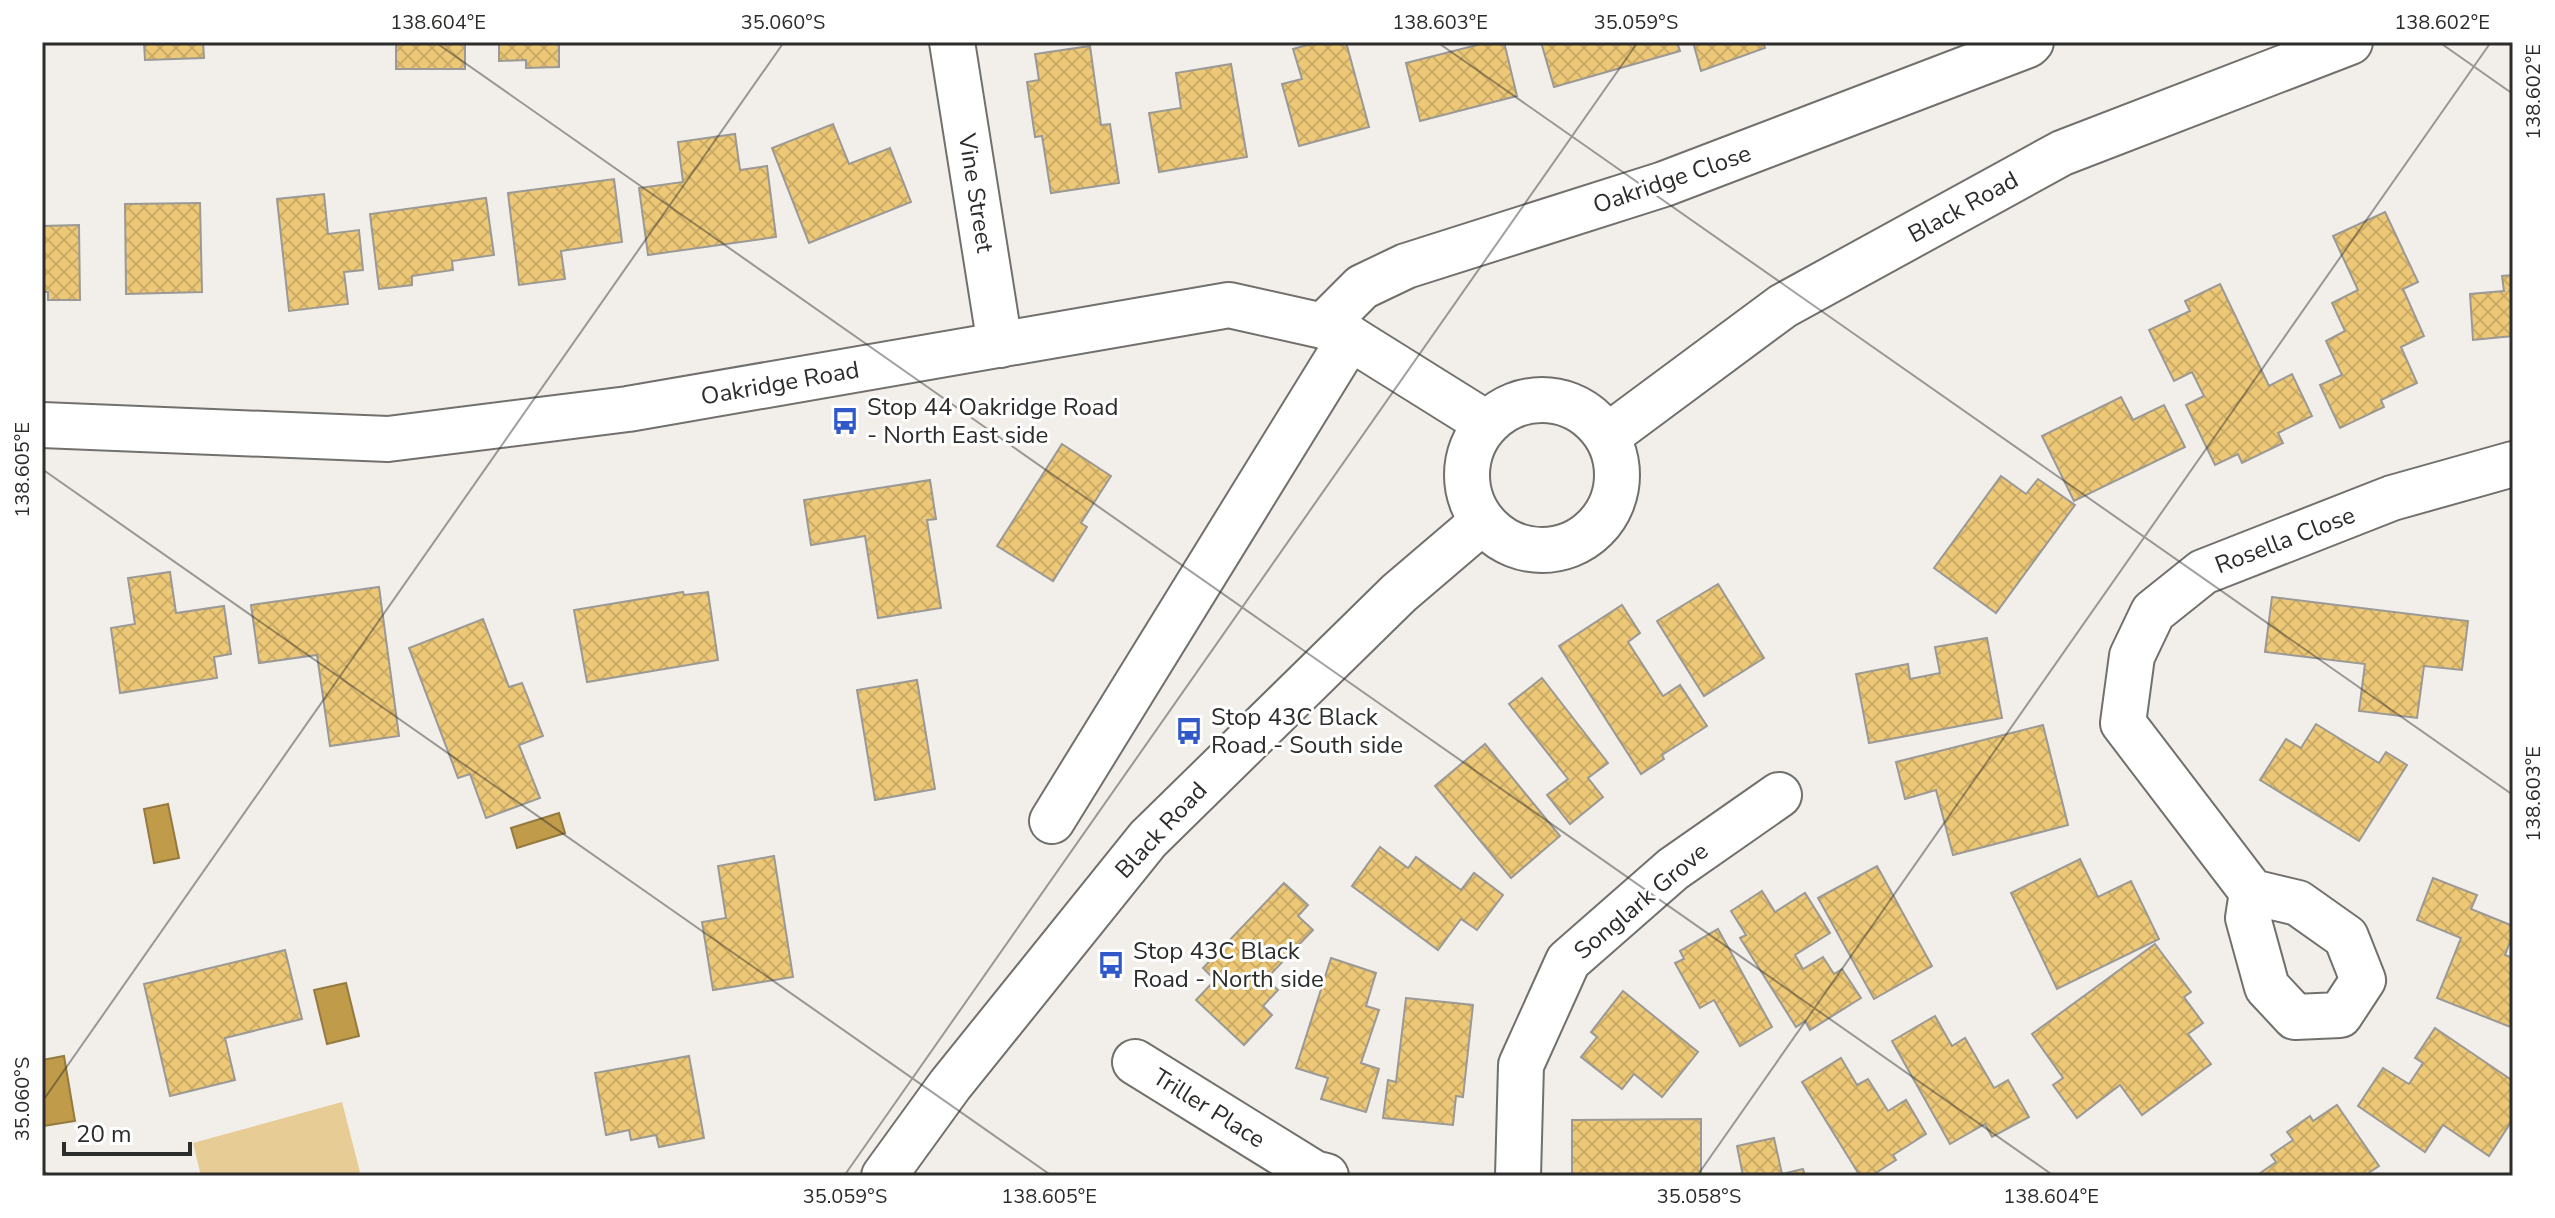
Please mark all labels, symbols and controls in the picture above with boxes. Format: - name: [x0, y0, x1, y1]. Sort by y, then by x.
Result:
- text: 138.604°E: [390, 9, 486, 36]
- text: 35.060°S: [741, 9, 825, 36]
- text: 138.603°E: [1392, 9, 1488, 36]
- text: 35.059°S: [1594, 9, 1678, 36]
- text: 138.602°E: [2394, 9, 2490, 36]
- text: 138.602°E: [2520, 44, 2547, 140]
- street label: Vine Street: [951, 130, 1001, 255]
- street label: Oakridge Close: [1589, 137, 1755, 221]
- street label: Black Road: [1902, 164, 2024, 250]
- street label: Oakridge Road: [698, 353, 862, 413]
- place label: Stop 44 Oakridge Road - North East side: [867, 391, 1119, 451]
- bus stop icon: Stop 44 Oakridge Road - North East side: [830, 406, 860, 436]
- text: 138.605°E: [9, 422, 36, 518]
- street label: Rosella Close: [2210, 499, 2360, 581]
- place label: Stop 43C Black Road - South side: [1211, 701, 1403, 761]
- bus stop icon: Stop 43C Black Road - South side: [1174, 716, 1204, 746]
- text: 138.603°E: [2520, 746, 2547, 842]
- street label: Black Road: [1108, 775, 1214, 885]
- street label: Songlark Grove: [1567, 835, 1715, 967]
- place label: Stop 43C Black Road - North side: [1133, 935, 1324, 995]
- bus stop icon: Stop 43C Black Road - North side: [1096, 950, 1126, 980]
- text: 35.060°S: [9, 1057, 36, 1141]
- street label: Triller Place: [1147, 1061, 1271, 1155]
- scale bar: [64, 1106, 190, 1156]
- text: 20 m: [76, 1118, 132, 1150]
- text: 35.059°S: [803, 1183, 887, 1210]
- text: 138.605°E: [1001, 1183, 1097, 1210]
- text: 35.058°S: [1657, 1183, 1741, 1210]
- text: 138.604°E: [2003, 1183, 2099, 1210]

